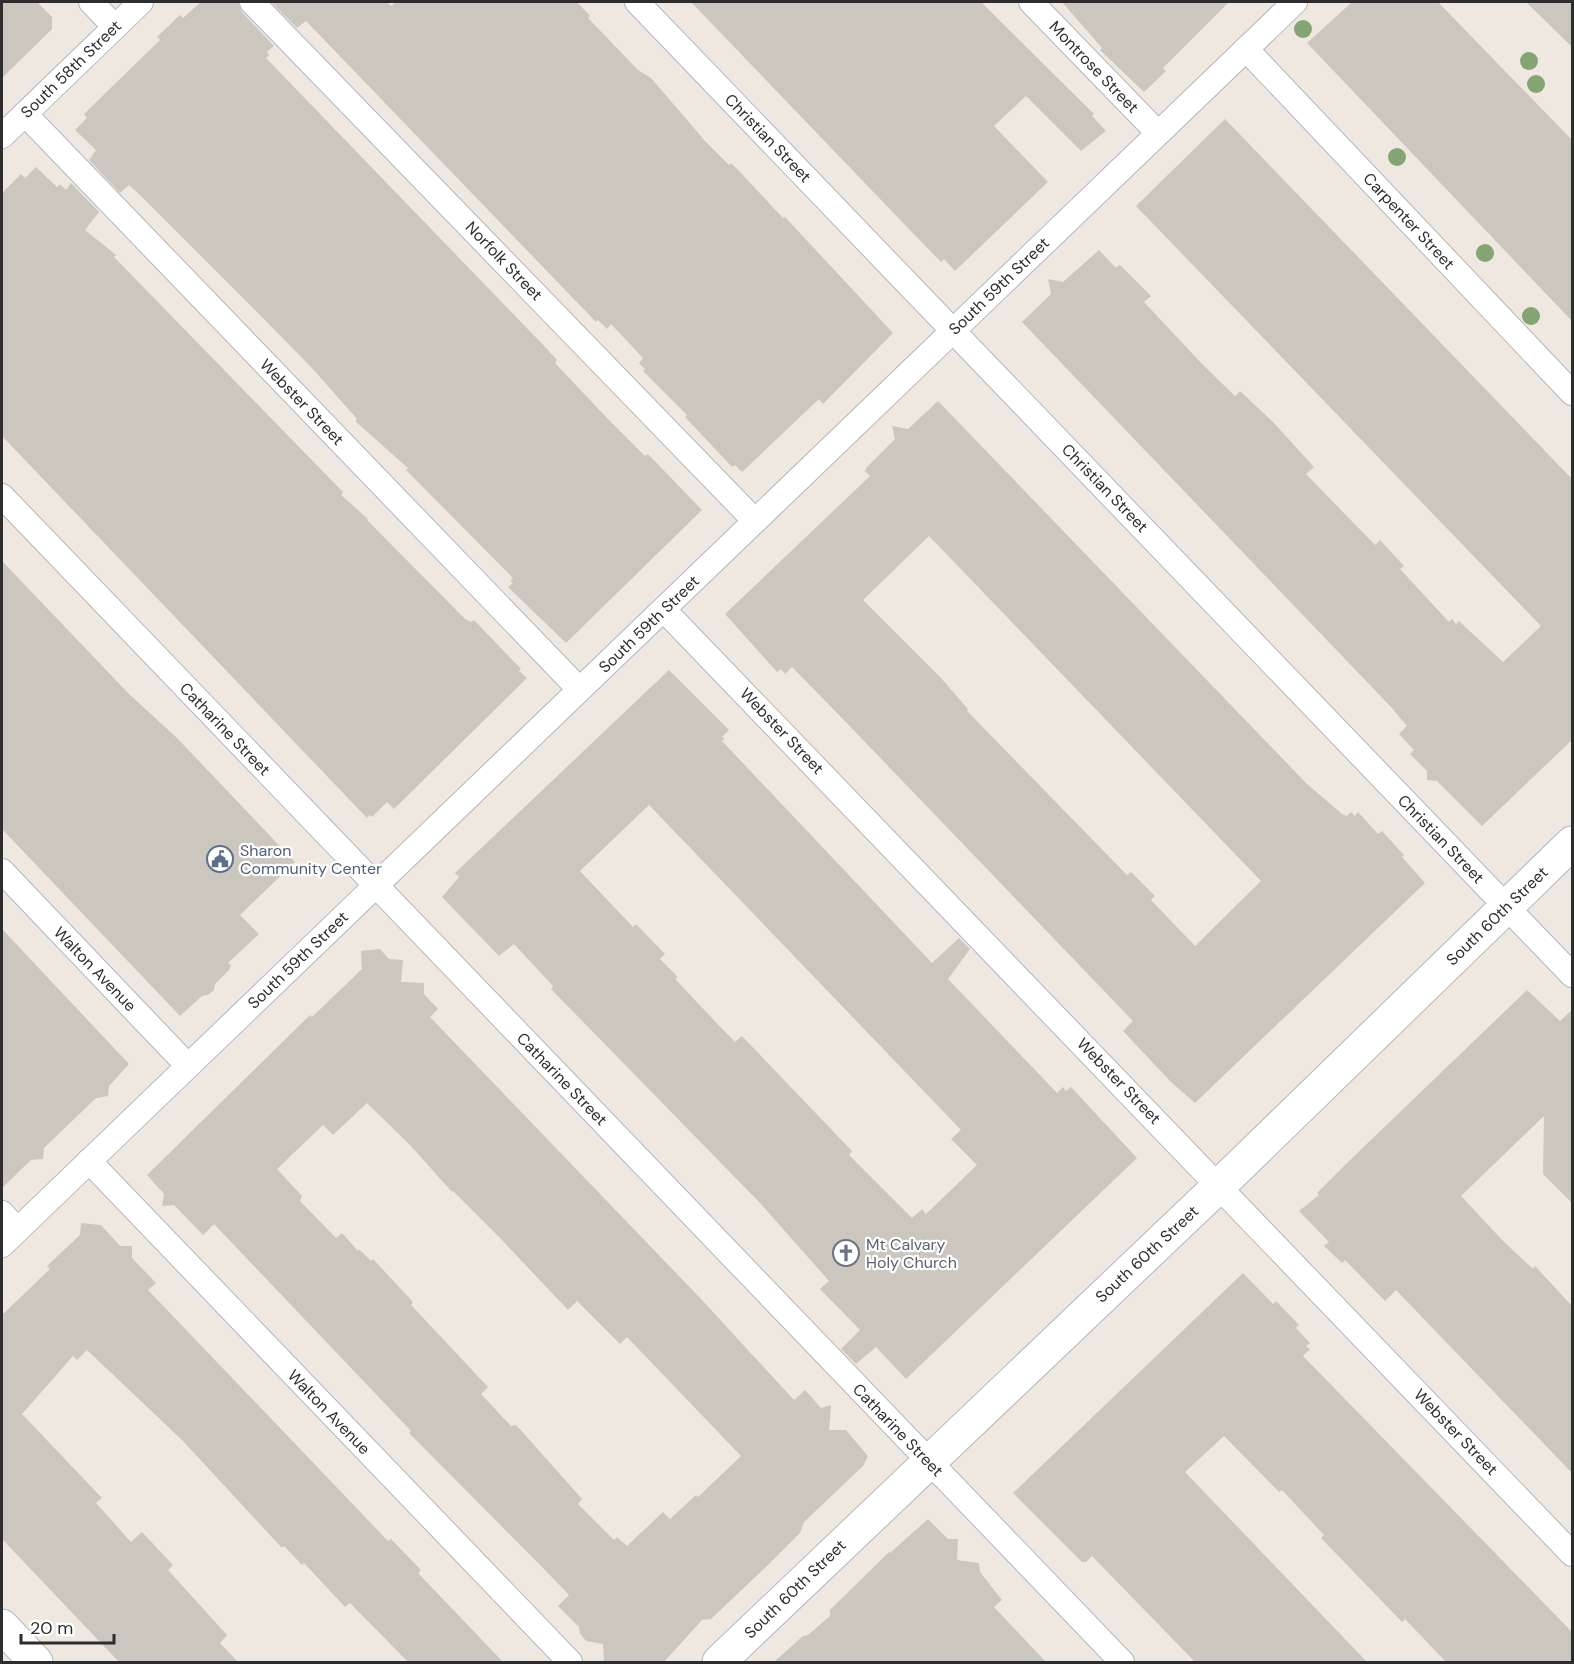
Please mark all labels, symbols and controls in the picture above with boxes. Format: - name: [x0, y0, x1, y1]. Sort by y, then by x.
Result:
- street label: South 58th Street: [16, 16, 126, 122]
- street label: Montrose Street: [1045, 16, 1143, 118]
- street label: Christian Street: [720, 89, 816, 187]
- street label: Carpenter Street: [1359, 168, 1459, 274]
- street label: Norfolk Street: [461, 217, 547, 305]
- street label: South 59th Street: [944, 233, 1054, 339]
- street label: Webster Street: [256, 354, 348, 450]
- street label: Christian Street: [1057, 439, 1153, 537]
- street label: South 59th Street: [594, 571, 704, 677]
- street label: Catharine Street: [175, 678, 275, 780]
- street label: Webster Street: [736, 683, 828, 779]
- street label: Christian Street: [1393, 790, 1489, 888]
- place label: Sharon Community Center: [240, 840, 382, 879]
- public building icon: Sharon Community Center: [205, 844, 235, 874]
- street label: South 60th Street: [1442, 862, 1552, 970]
- street label: South 59th Street: [243, 907, 353, 1013]
- street label: Walton Avenue: [49, 922, 141, 1016]
- street label: Catharine Street: [512, 1028, 612, 1130]
- street label: Webster Street: [1073, 1033, 1165, 1129]
- street label: South 60th Street: [1091, 1201, 1203, 1307]
- place label: Mt Calvary Holy Church: [866, 1234, 957, 1273]
- church icon: Mt Calvary Holy Church: [831, 1238, 861, 1268]
- street label: Walton Avenue: [283, 1365, 375, 1459]
- street label: Catharine Street: [848, 1379, 948, 1481]
- street label: Webster Street: [1410, 1384, 1502, 1480]
- street label: South 60th Street: [740, 1535, 850, 1643]
- scale bar: [21, 1607, 114, 1645]
- text: 20 m: [30, 1616, 73, 1640]

